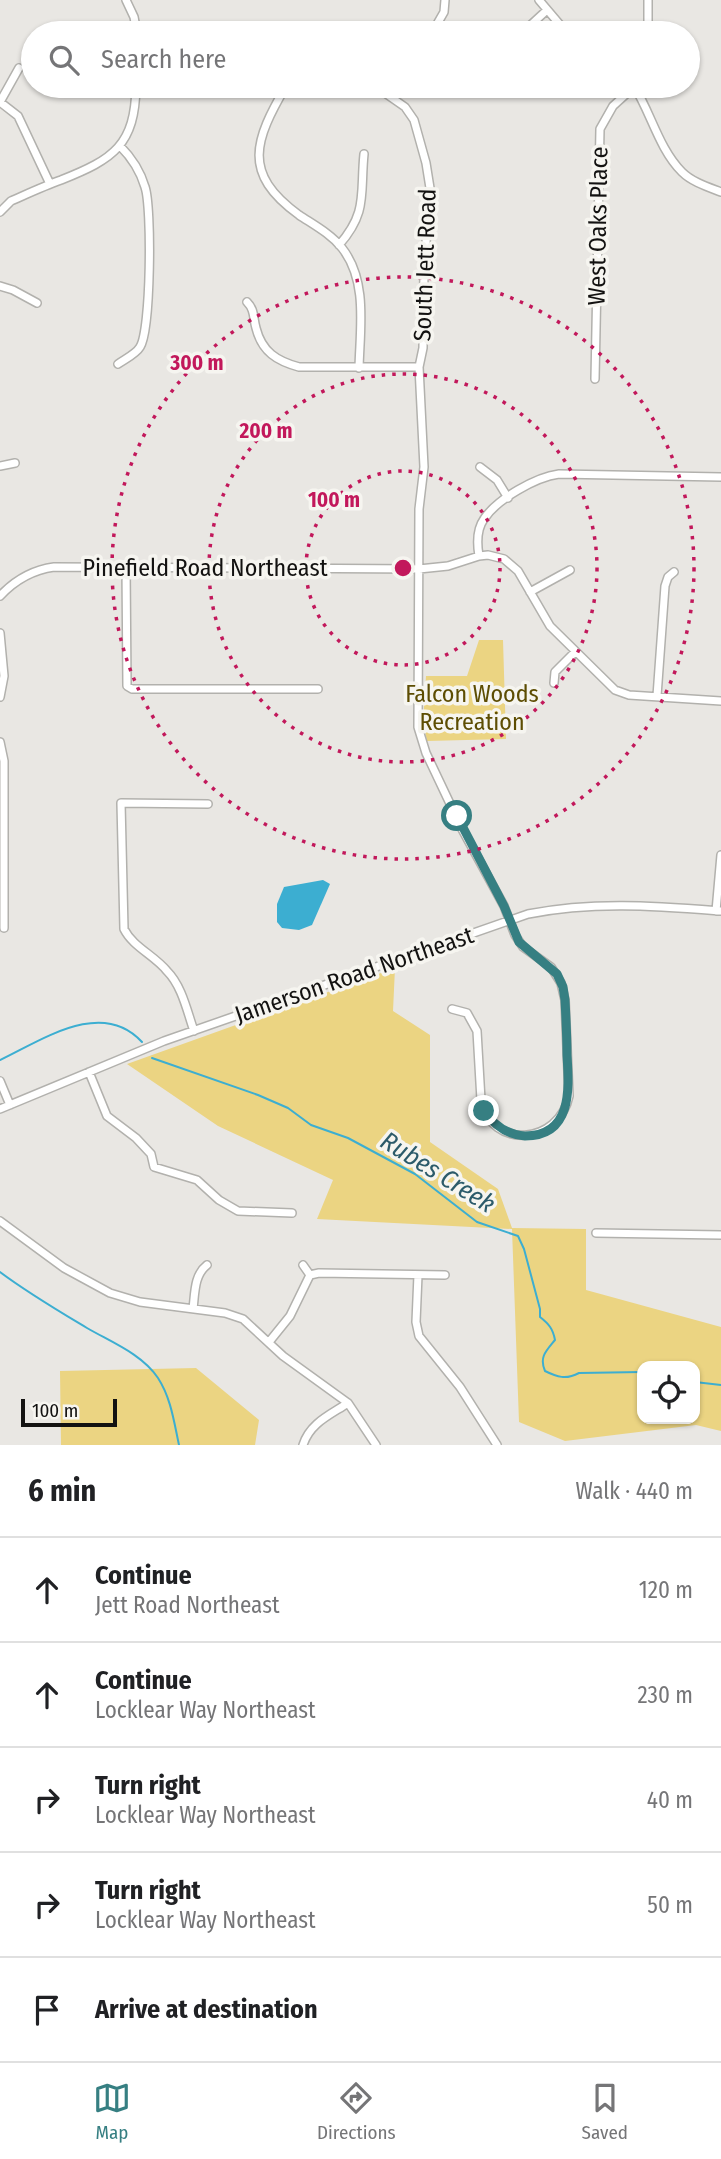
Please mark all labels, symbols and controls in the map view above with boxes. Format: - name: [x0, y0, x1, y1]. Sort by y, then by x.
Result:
- search box: [21, 21, 700, 98]
- icon: search: [45, 41, 83, 79]
- text: Search here: [101, 44, 226, 75]
- street label: West Oaks Place: [583, 146, 613, 306]
- street label: South Jett Road: [408, 188, 442, 342]
- text: 300 m: [169, 350, 224, 376]
- text: 200 m: [238, 418, 293, 444]
- text: 100 m: [308, 487, 360, 513]
- street label: Pinefield Road Northeast: [82, 554, 328, 582]
- centre of rings: [391, 556, 415, 580]
- park label: Falcon Woods Recreation: [405, 680, 539, 736]
- route start: [441, 800, 472, 831]
- street label: Jamerson Road Northeast: [231, 921, 477, 1029]
- route end: [468, 1095, 499, 1126]
- water label: Rubes Creek: [375, 1125, 501, 1220]
- map controls: [637, 1361, 700, 1424]
- button: locate: [637, 1361, 700, 1424]
- scale bar: [21, 1396, 117, 1428]
- text: 100 m: [32, 1399, 78, 1422]
- text: 6 min: [28, 1473, 96, 1509]
- text: Walk · 440 m: [576, 1477, 693, 1505]
- text: Continue: [95, 1560, 192, 1591]
- icon: ahead: [28, 1571, 66, 1609]
- text: 120 m: [639, 1576, 693, 1604]
- text: Jett Road Northeast: [95, 1591, 280, 1619]
- text: Continue: [95, 1665, 192, 1696]
- icon: ahead: [28, 1676, 66, 1714]
- text: 230 m: [637, 1681, 693, 1709]
- text: Locklear Way Northeast: [95, 1696, 316, 1724]
- text: Turn right: [95, 1770, 201, 1801]
- icon: right: [28, 1781, 66, 1819]
- text: 40 m: [647, 1786, 693, 1814]
- text: Locklear Way Northeast: [95, 1801, 316, 1829]
- text: Turn right: [95, 1875, 201, 1906]
- icon: right: [28, 1886, 66, 1924]
- text: 50 m: [647, 1891, 693, 1919]
- text: Locklear Way Northeast: [95, 1906, 316, 1934]
- icon: arrive: [28, 1991, 66, 2029]
- text: Arrive at destination: [95, 1994, 318, 2025]
- tab: Map: [93, 2079, 131, 2144]
- tab: Directions: [317, 2079, 396, 2144]
- tab: Saved: [582, 2079, 628, 2144]

